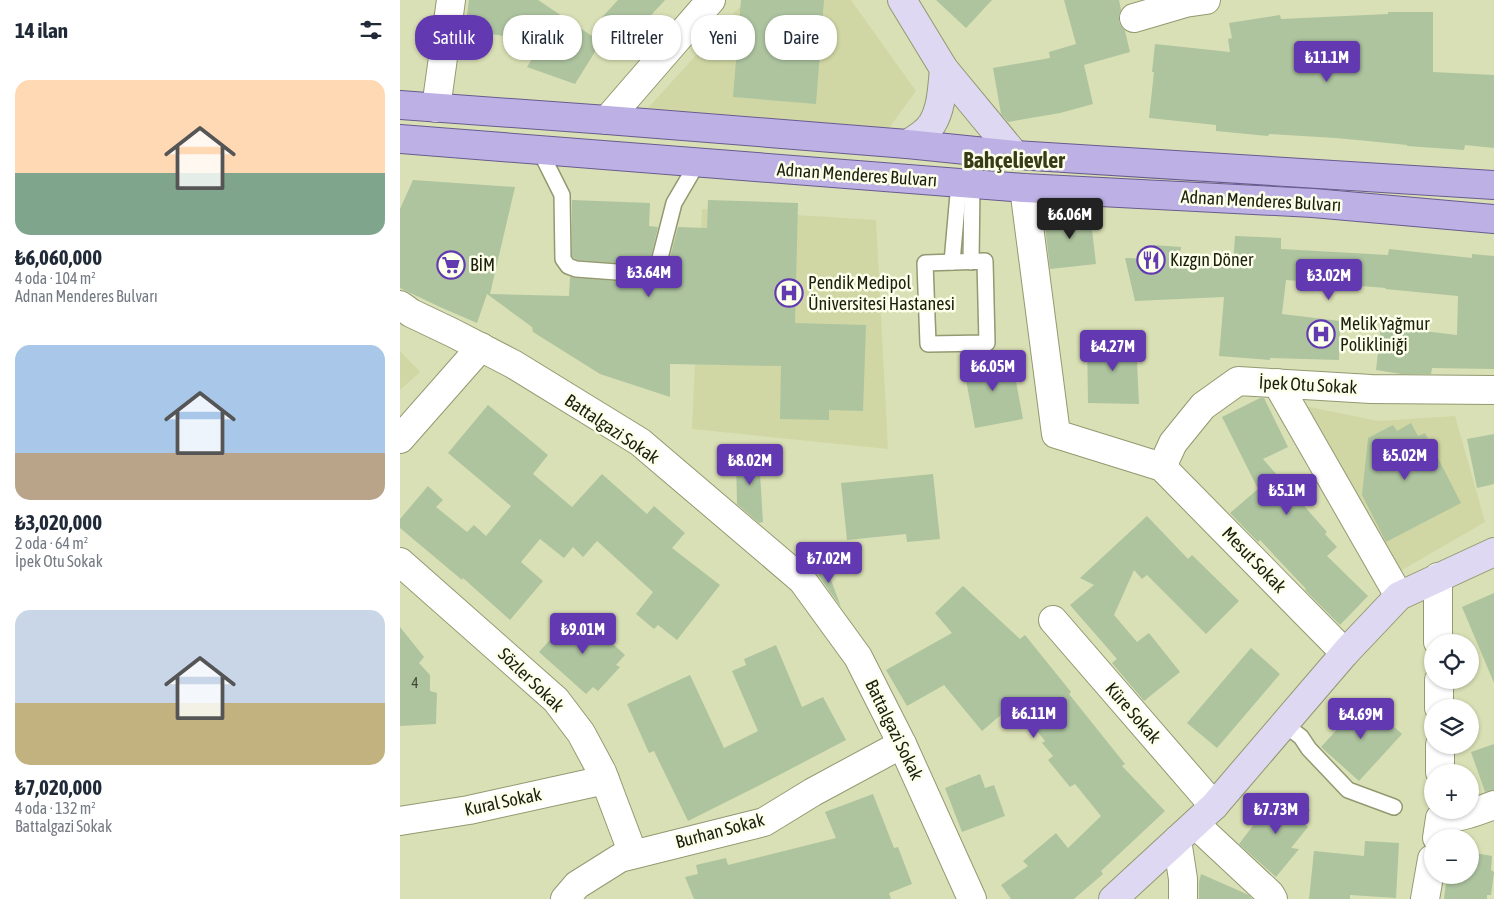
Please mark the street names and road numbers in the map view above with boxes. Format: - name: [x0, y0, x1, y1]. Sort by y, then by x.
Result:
- street label: Adnan Menderes Bulvarı: [776, 158, 938, 191]
- street label: Adnan Menderes Bulvarı: [1180, 186, 1342, 215]
- street label: İpek Otu Sokak: [1258, 371, 1358, 398]
- street label: Battalgazi Sokak: [561, 389, 663, 468]
- street label: Mesut Sokak: [1218, 522, 1291, 597]
- street label: Sözler Sokak: [494, 643, 569, 716]
- street label: Battalgazi Sokak: [861, 676, 928, 784]
- street label: Küre Sokak: [1101, 678, 1165, 747]
- street label: Kural Sokak: [463, 783, 543, 820]
- street label: Burhan Sokak: [673, 809, 767, 852]

